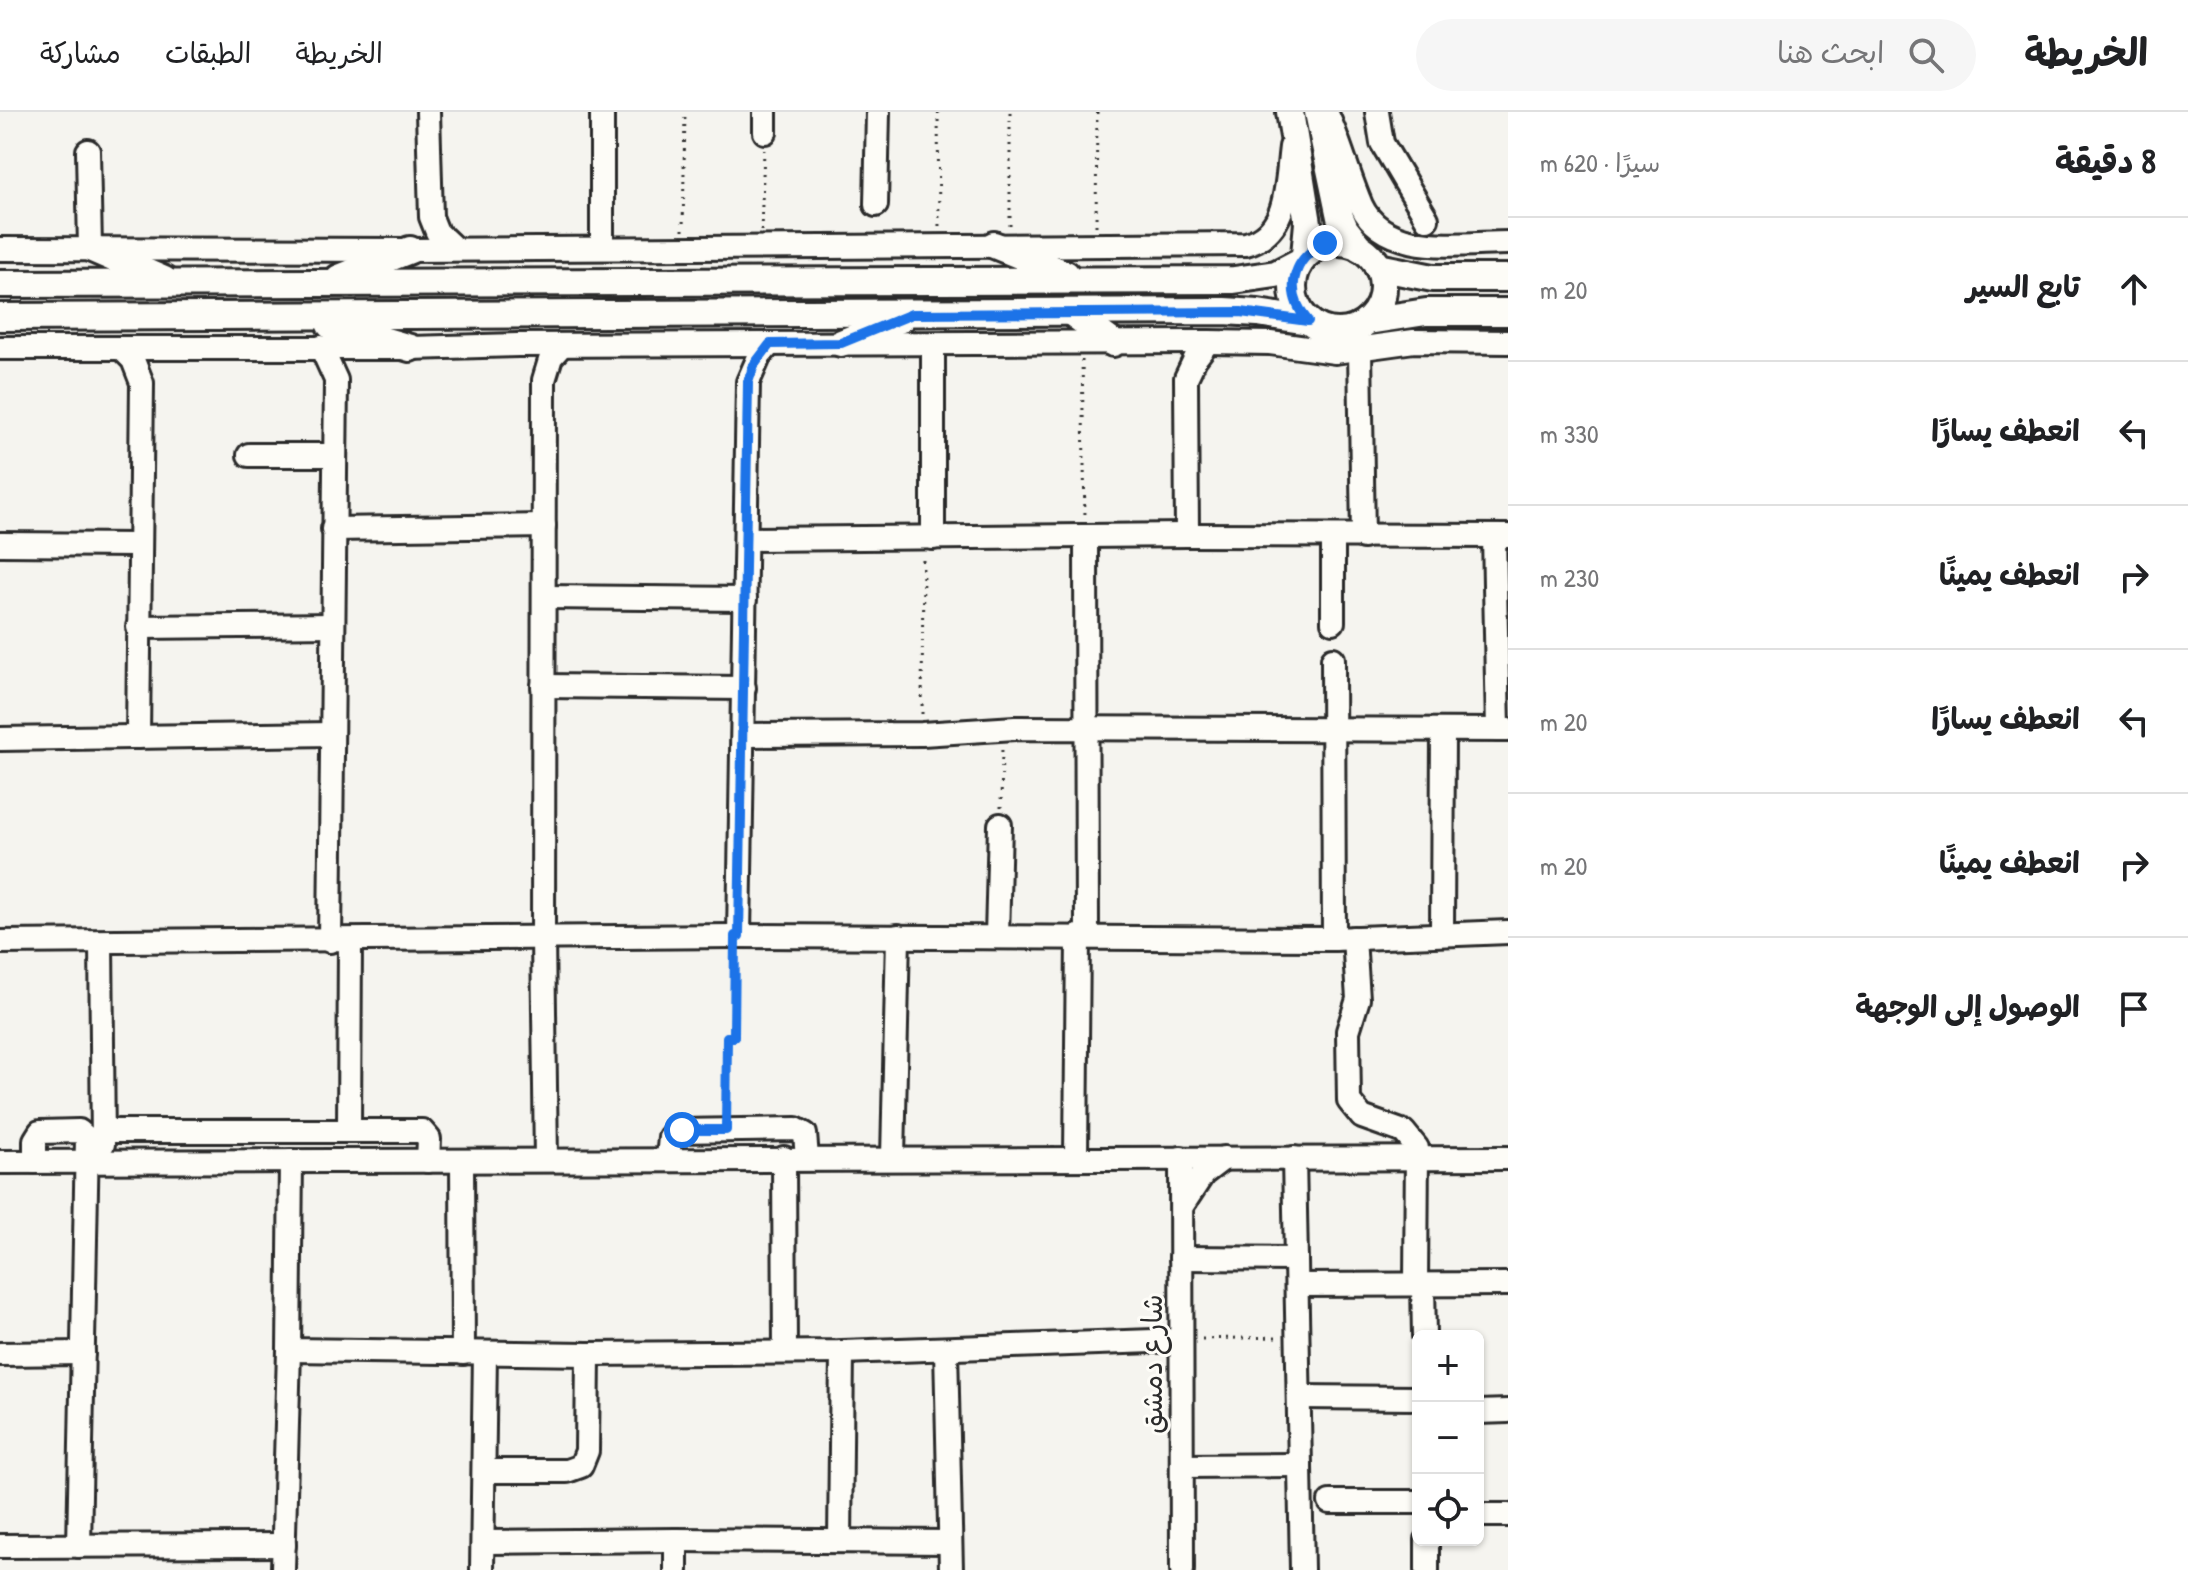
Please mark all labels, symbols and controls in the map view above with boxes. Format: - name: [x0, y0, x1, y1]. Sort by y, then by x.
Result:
- search box: [1416, 19, 1976, 91]
- text: الخريطة: [2024, 26, 2148, 78]
- text: ابحث هنا: [1777, 32, 1884, 72]
- icon: search: [1904, 33, 1948, 77]
- text: مشاركة: [40, 34, 121, 72]
- text: الطبقات: [165, 34, 251, 72]
- text: الخريطة: [295, 34, 383, 72]
- text: 8 دقيقة: [2055, 138, 2156, 184]
- text: سيرًا · 620 m: [1540, 145, 1660, 180]
- route end: [1307, 225, 1343, 261]
- text: تابع السير: [1966, 266, 2080, 306]
- icon: ahead: [2112, 267, 2156, 311]
- text: 20 m: [1540, 272, 1588, 307]
- text: انعطف يسارًا: [1931, 410, 2080, 450]
- icon: left: [2112, 411, 2156, 455]
- text: 330 m: [1540, 416, 1599, 451]
- text: انعطف يمينًا: [1939, 554, 2080, 594]
- icon: right: [2112, 555, 2156, 599]
- text: 230 m: [1540, 560, 1599, 595]
- text: انعطف يسارًا: [1931, 698, 2080, 738]
- icon: left: [2112, 699, 2156, 743]
- text: 20 m: [1540, 704, 1588, 739]
- text: انعطف يمينًا: [1939, 842, 2080, 882]
- icon: right: [2112, 843, 2156, 887]
- text: 20 m: [1540, 848, 1588, 883]
- text: الوصول إلى الوجهة: [1855, 986, 2080, 1026]
- icon: arrive: [2112, 987, 2156, 1031]
- route start: [664, 1112, 700, 1148]
- street label: شارع دمشق: [1133, 1294, 1172, 1434]
- map controls: [1412, 1330, 1484, 1546]
- button: +: [1412, 1330, 1484, 1402]
- button: −: [1412, 1402, 1484, 1474]
- button: locate: [1412, 1474, 1484, 1546]

